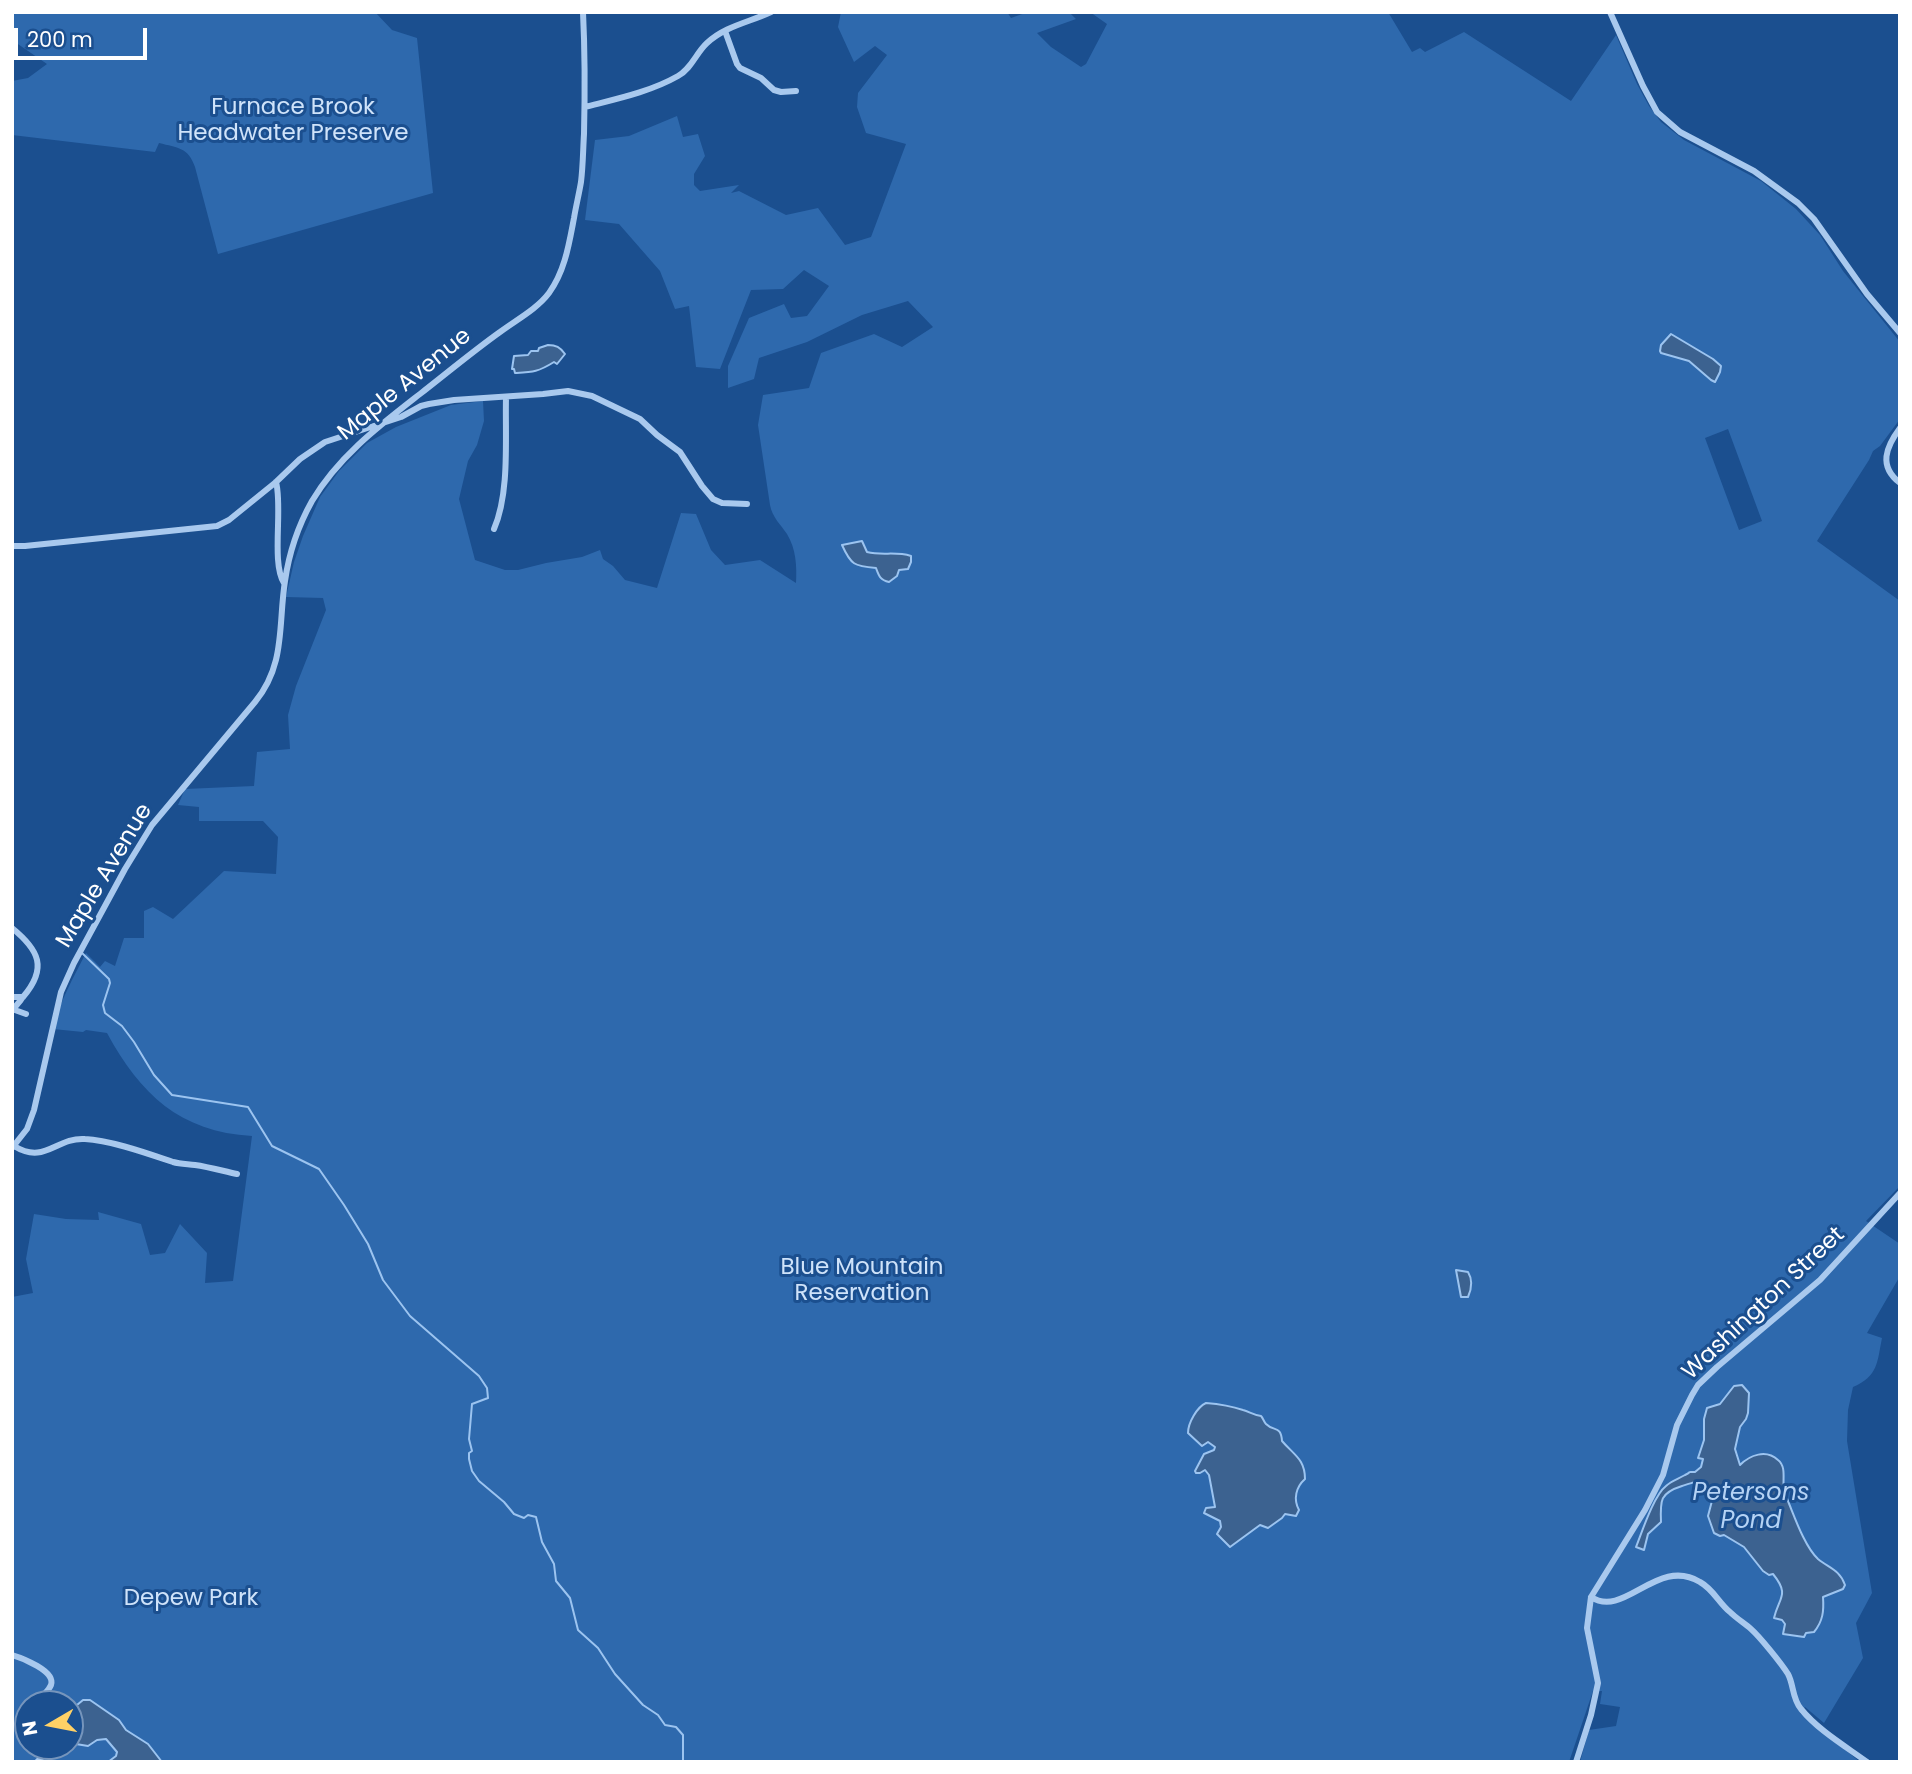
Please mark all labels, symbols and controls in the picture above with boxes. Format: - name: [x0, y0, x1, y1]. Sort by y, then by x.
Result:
- scale bar: [18, 14, 150, 58]
- text: 200 m: [27, 25, 93, 54]
- park label: Furnace Brook Headwater Preserve: [177, 94, 409, 148]
- street label: Maple Avenue: [333, 323, 477, 447]
- street label: Maple Avenue: [51, 799, 159, 953]
- street label: Washington Street: [1677, 1222, 1851, 1386]
- park label: Blue Mountain Reservation: [780, 1254, 944, 1308]
- water label: Petersons Pond: [1692, 1480, 1810, 1536]
- park label: Depew Park: [124, 1585, 258, 1613]
- north arrow: [14, 1690, 84, 1760]
- text: N: [15, 1719, 44, 1738]

